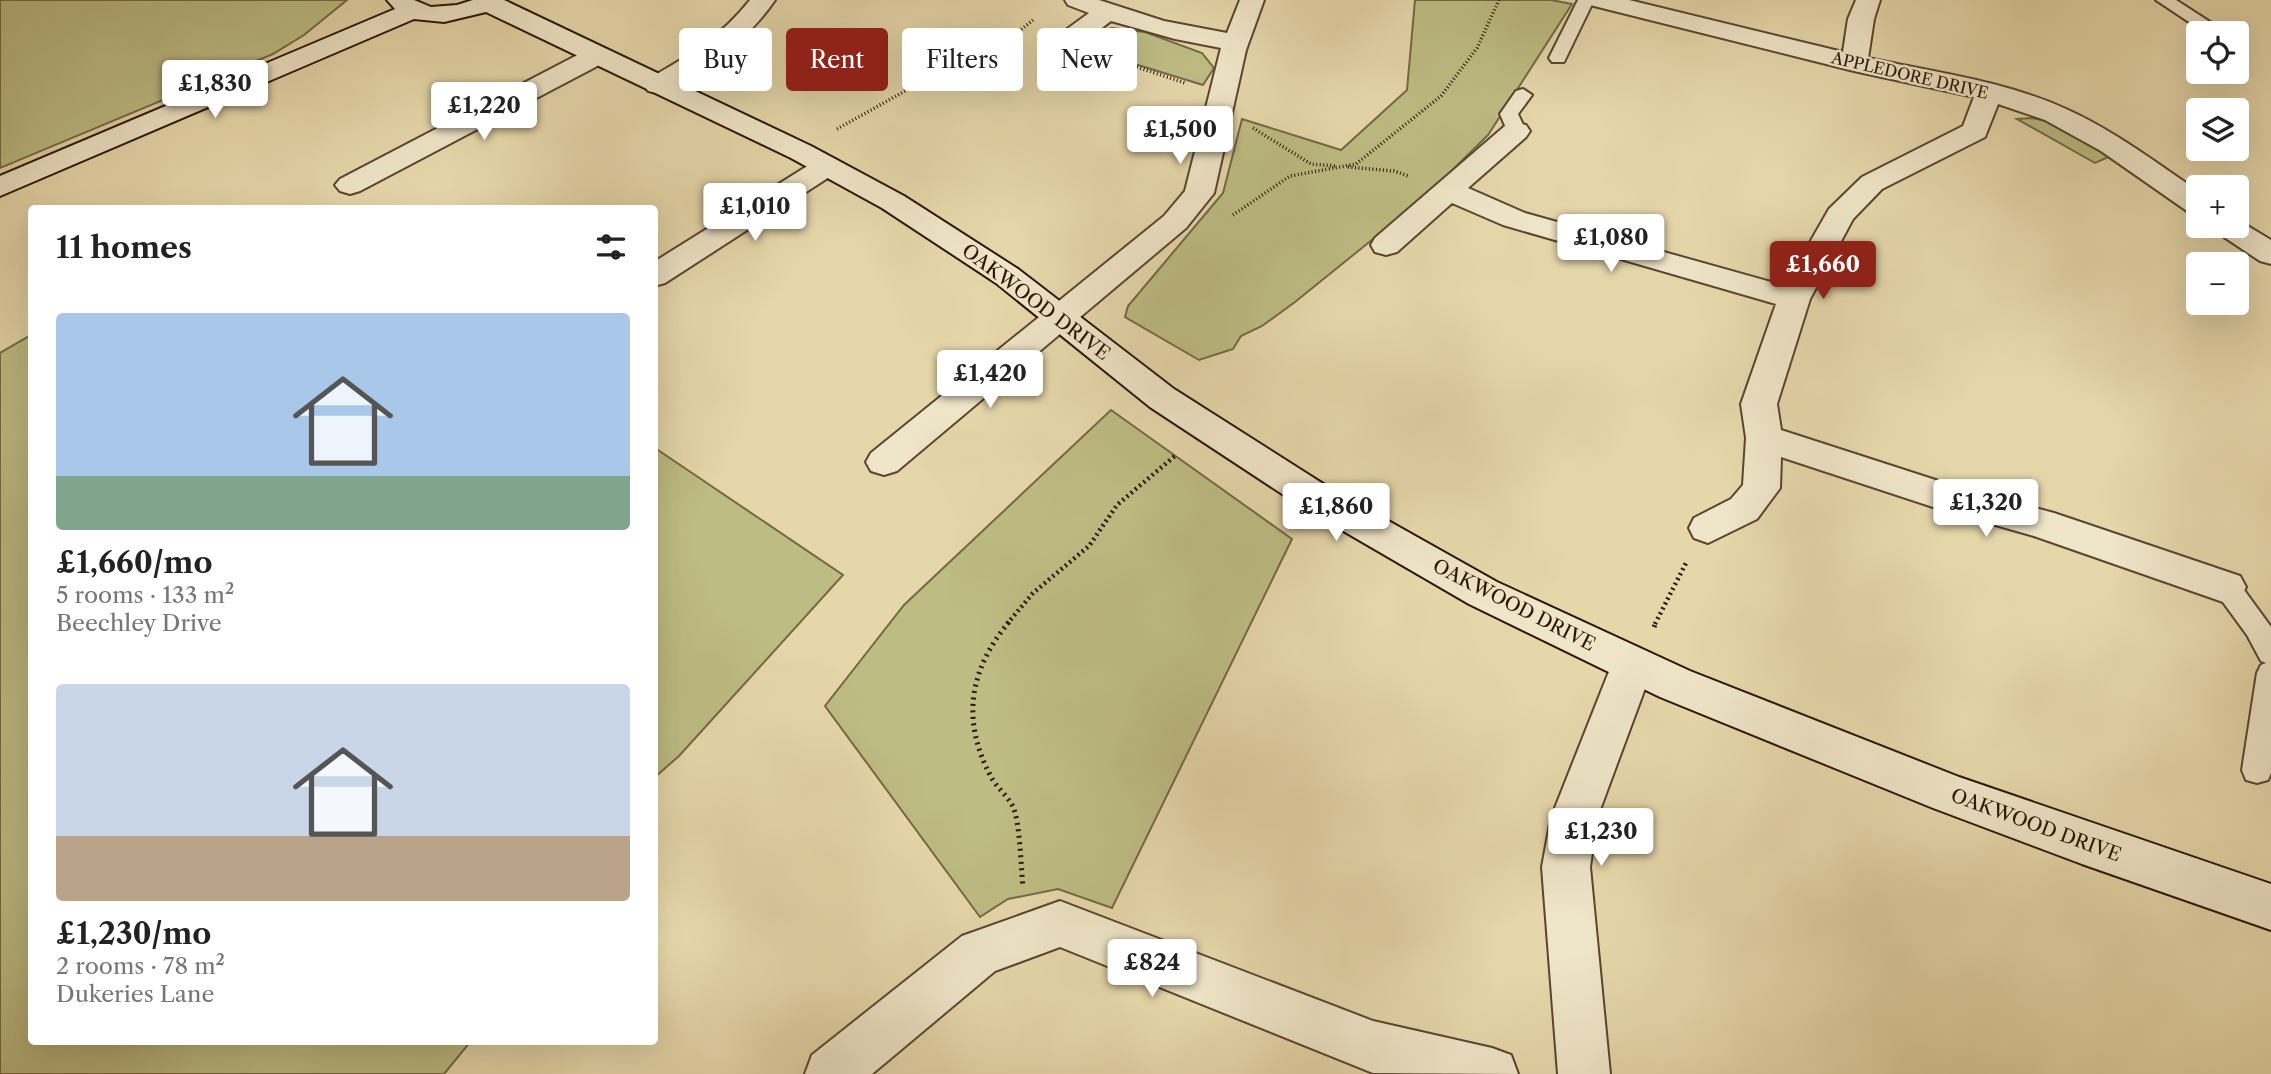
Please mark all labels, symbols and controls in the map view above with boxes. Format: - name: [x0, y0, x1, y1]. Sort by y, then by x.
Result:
- map controls: [2186, 21, 2249, 315]
- button: locate: [2186, 21, 2249, 84]
- chip: Buy: [679, 28, 772, 91]
- chip: Rent: [786, 28, 888, 91]
- chip: Filters: [902, 28, 1023, 91]
- chip: New: [1037, 28, 1137, 91]
- street label: APPLEDORE DRIVE: [1829, 47, 1990, 103]
- pin: £1,830: [158, 60, 272, 120]
- text: £1,830: [178, 69, 252, 97]
- pin: £1,220: [427, 82, 541, 142]
- text: £1,220: [447, 91, 521, 119]
- button: layers: [2186, 98, 2249, 161]
- pin: £1,500: [1123, 106, 1237, 166]
- text: £1,500: [1143, 115, 1217, 143]
- button: +: [2186, 175, 2249, 238]
- pin: £1,010: [698, 184, 812, 243]
- text: £1,010: [719, 192, 791, 220]
- pin: £1,080: [1554, 215, 1668, 274]
- text: £1,080: [1573, 223, 1649, 251]
- icon: filters: [592, 228, 630, 266]
- text: 11 homes: [56, 229, 192, 266]
- street label: OAKWOOD DRIVE: [958, 239, 1114, 365]
- pin: £1,660: [1766, 242, 1880, 301]
- text: £1,660: [1786, 250, 1860, 278]
- button: −: [2186, 252, 2249, 315]
- pin: £1,420: [933, 350, 1047, 410]
- icon: home: [280, 358, 406, 484]
- text: £1,420: [953, 359, 1027, 387]
- pin: £1,320: [1929, 480, 2043, 539]
- pin: £1,860: [1279, 484, 1393, 543]
- text: £1,320: [1949, 488, 2023, 516]
- text: £1,860: [1299, 492, 1373, 520]
- text: £1,660/mo: [56, 544, 213, 581]
- street label: OAKWOOD DRIVE: [1429, 554, 1599, 656]
- text: 5 rooms · 133 m²: [56, 581, 234, 609]
- text: Beechley Drive: [56, 609, 222, 637]
- icon: home: [280, 729, 406, 855]
- street label: OAKWOOD DRIVE: [1948, 784, 2124, 866]
- pin: £1,230: [1544, 808, 1658, 868]
- text: £1,230: [1564, 817, 1638, 845]
- text: £1,230/mo: [56, 915, 211, 952]
- pin: £824: [1111, 940, 1193, 999]
- text: £824: [1124, 948, 1180, 976]
- text: 2 rooms · 78 m²: [56, 952, 225, 980]
- text: Dukeries Lane: [56, 980, 214, 1008]

